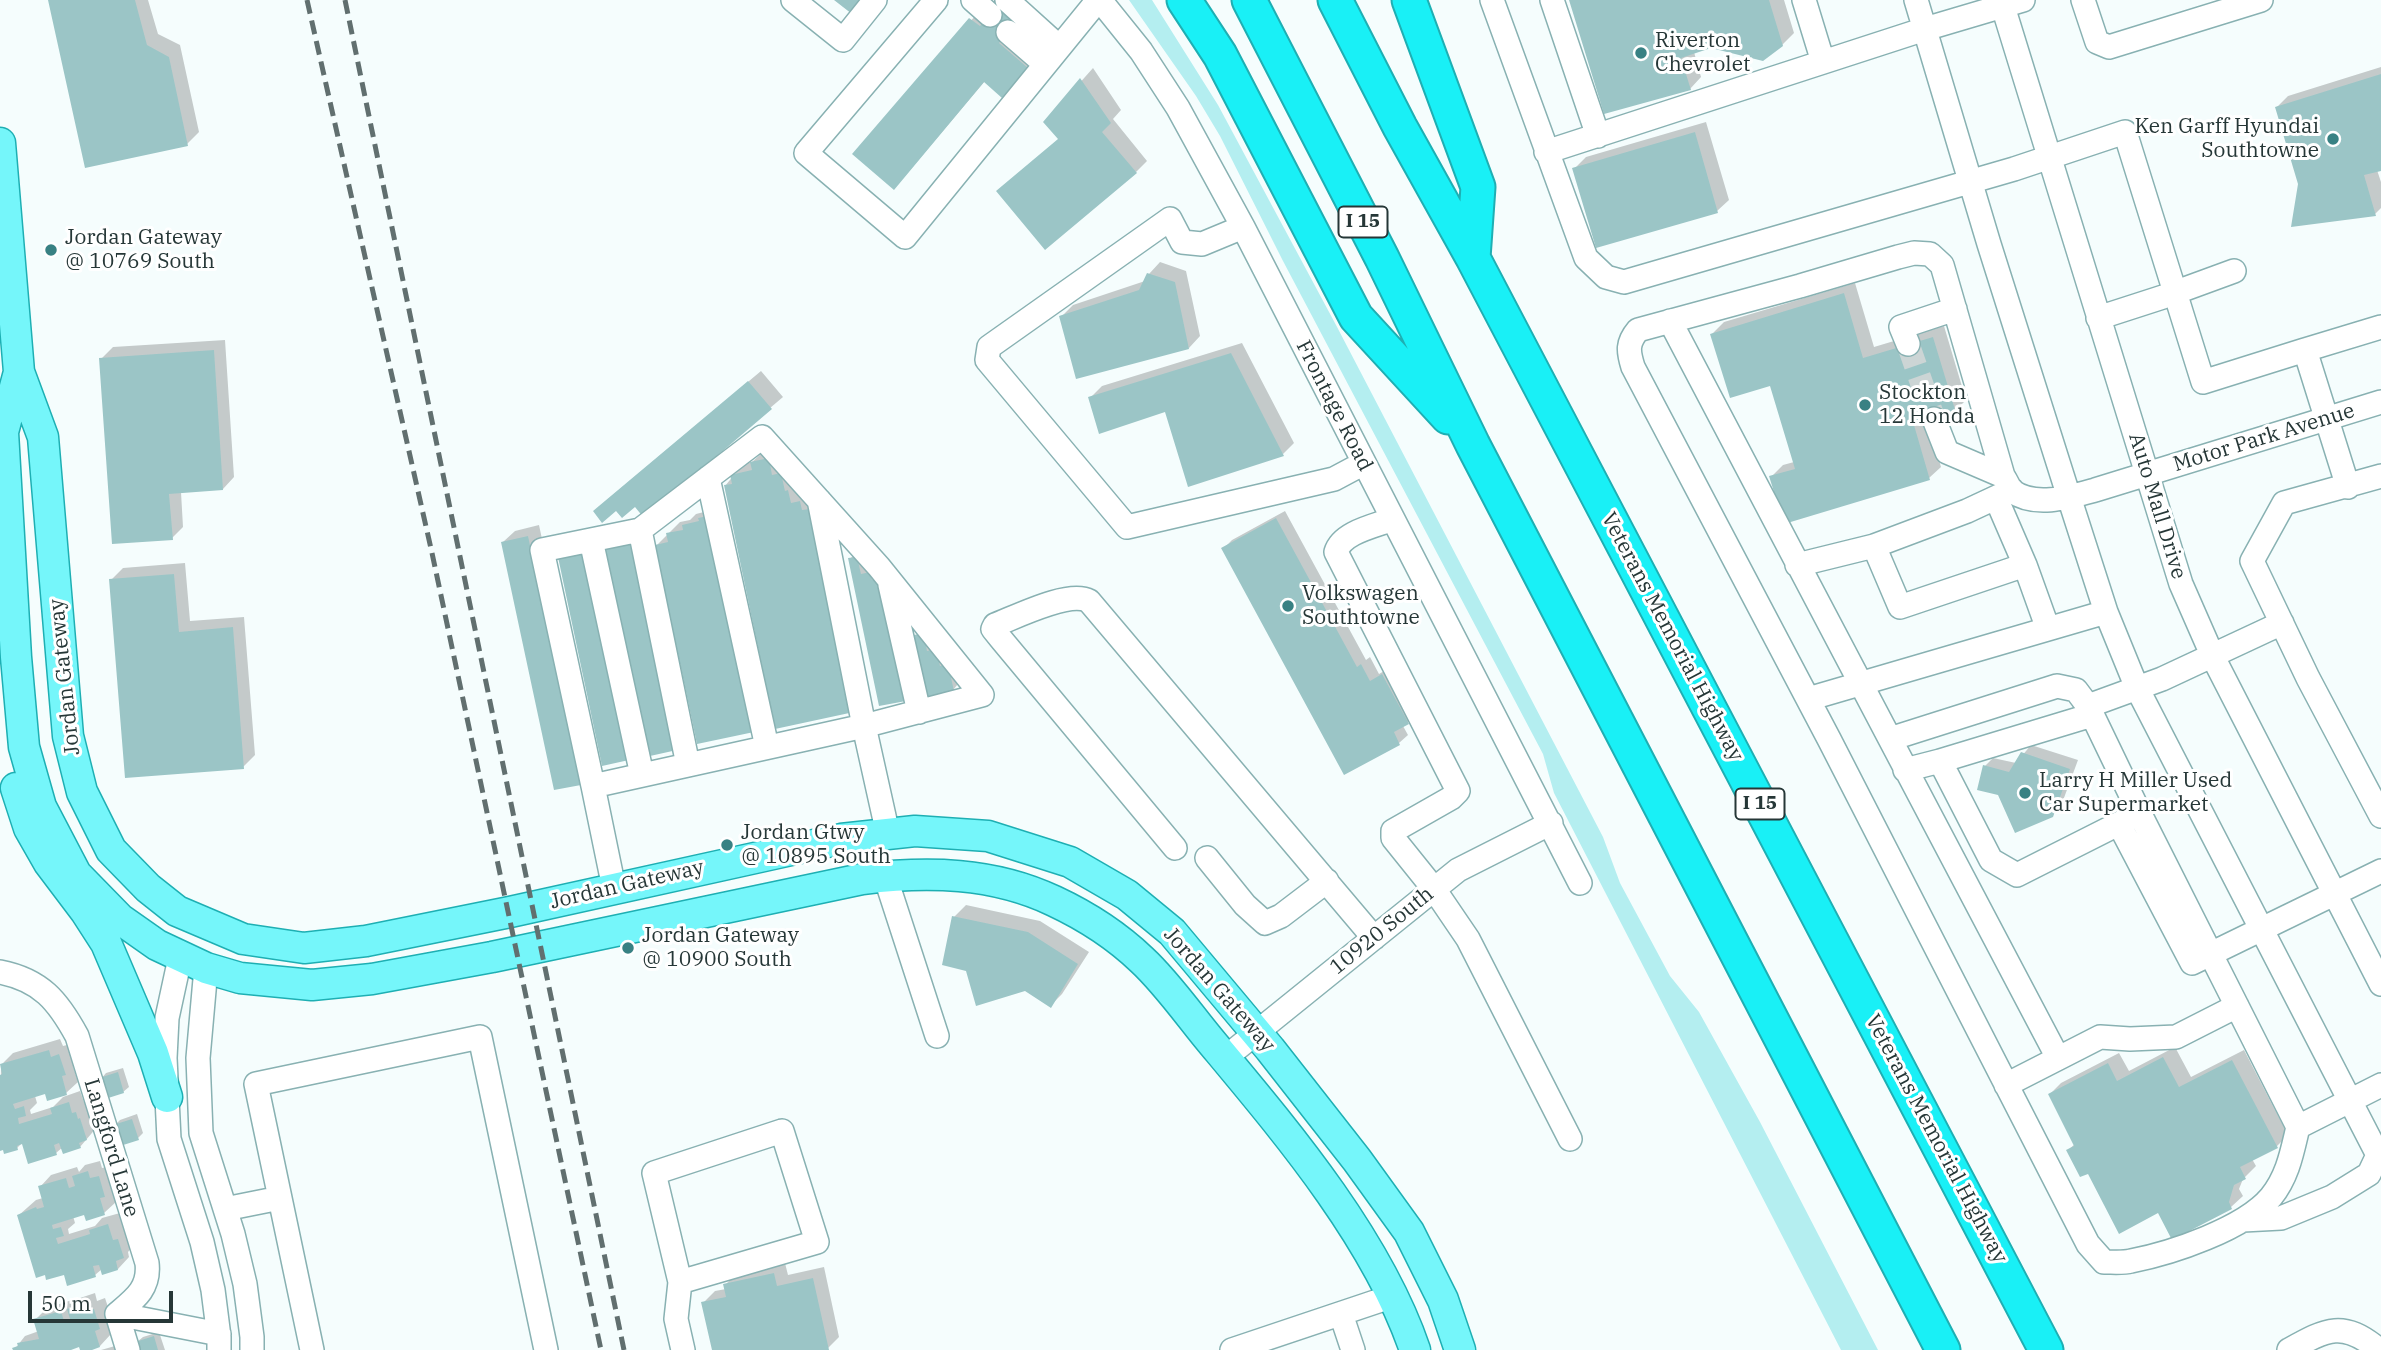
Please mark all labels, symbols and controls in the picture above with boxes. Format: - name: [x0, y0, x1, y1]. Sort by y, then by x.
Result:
- place label: Riverton Chevrolet: [1655, 28, 1750, 78]
- marker: Riverton Chevrolet: [1633, 45, 1649, 61]
- place label: Ken Garff Hyundai Southtowne: [2134, 114, 2319, 164]
- marker: Ken Garff Hyundai Southtowne: [2325, 131, 2341, 147]
- road number: I 15: [1338, 206, 1388, 238]
- place label: Jordan Gateway @ 10769 South: [65, 225, 222, 275]
- marker: Jordan Gateway @ 10769 South: [43, 242, 59, 258]
- street label: Frontage Road: [1290, 336, 1378, 476]
- place label: Stockton 12 Honda: [1879, 380, 1975, 430]
- marker: Stockton 12 Honda: [1857, 397, 1873, 413]
- street label: Motor Park Avenue: [2170, 398, 2358, 478]
- street label: Auto Mall Drive: [2123, 430, 2191, 582]
- street label: Veterans Memorial Highway: [1596, 508, 1748, 766]
- place label: Volkswagen Southtowne: [1302, 581, 1420, 631]
- street label: Jordan Gateway: [44, 598, 86, 756]
- marker: Volkswagen Southtowne: [1280, 598, 1296, 614]
- place label: Larry H Miller Used Car Supermarket: [2039, 768, 2232, 818]
- marker: Larry H Miller Used Car Supermarket: [2017, 785, 2033, 801]
- road number: I 15: [1736, 789, 1784, 820]
- place label: Jordan Gtwy @ 10895 South: [741, 820, 891, 870]
- marker: Jordan Gtwy @ 10895 South: [719, 837, 735, 853]
- street label: Jordan Gateway: [548, 855, 706, 915]
- street label: 10920 South: [1325, 882, 1439, 980]
- place label: Jordan Gateway @ 10900 South: [642, 923, 799, 973]
- street label: Jordan Gateway: [1158, 923, 1280, 1057]
- marker: Jordan Gateway @ 10900 South: [620, 940, 636, 956]
- street label: Veterans Memorial Highway: [1860, 1010, 2012, 1268]
- street label: Langford Lane: [78, 1076, 144, 1220]
- scale bar: [32, 1276, 177, 1320]
- text: 50 m: [41, 1289, 91, 1317]

